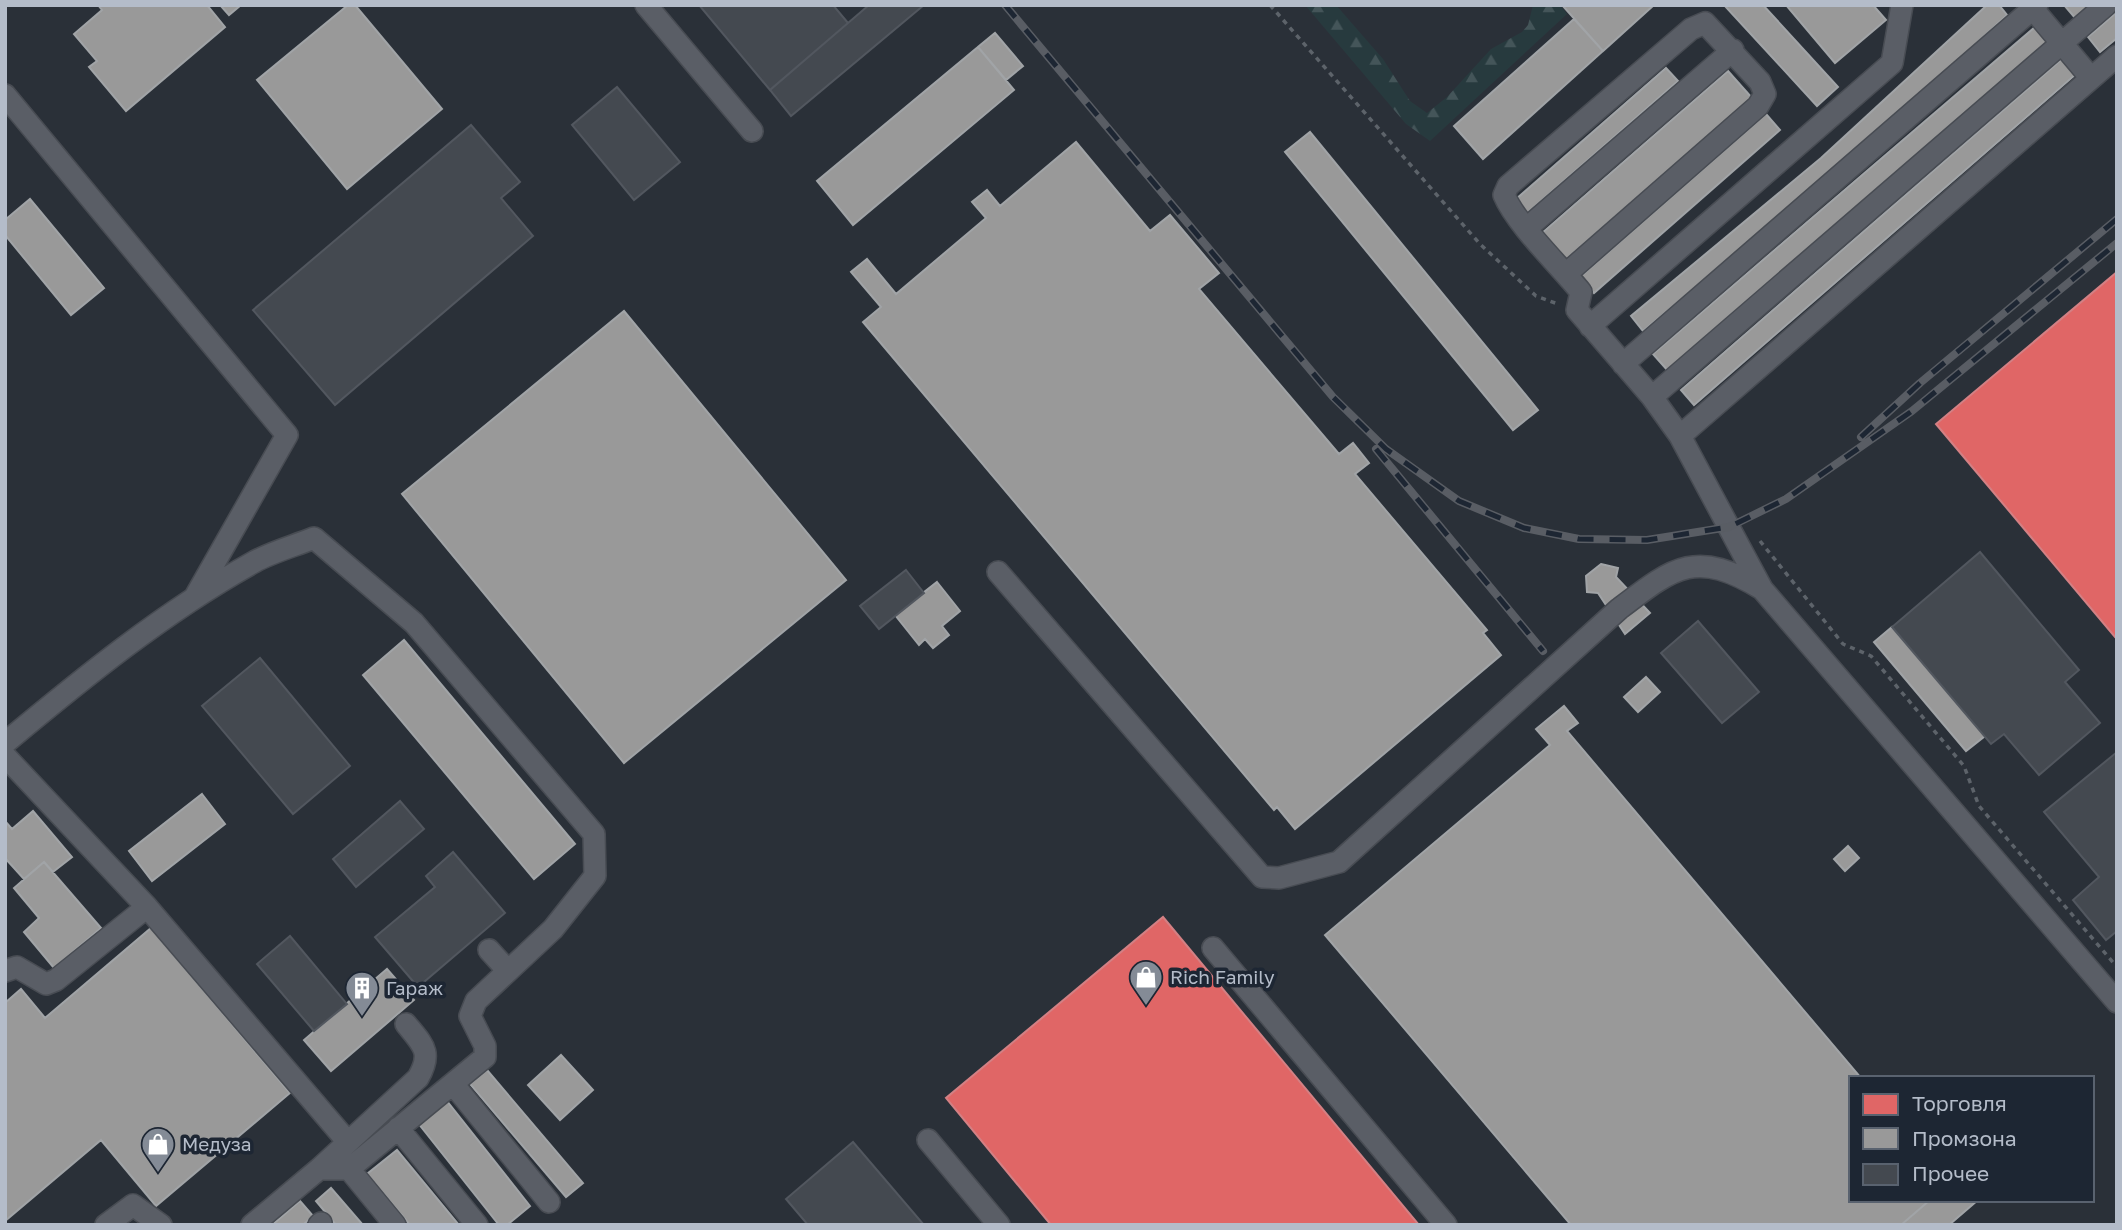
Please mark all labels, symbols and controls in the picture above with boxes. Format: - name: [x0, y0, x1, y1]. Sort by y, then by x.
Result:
- shop icon: Rich Family: [1127, 958, 1165, 1007]
- place label: Rich Family: [1170, 965, 1275, 988]
- building icon: Гараж: [343, 969, 381, 1018]
- place label: Гараж: [386, 976, 443, 999]
- legend: [1849, 1076, 2094, 1202]
- text: Торговля: [1912, 1090, 2007, 1116]
- shop icon: Медуза: [139, 1125, 177, 1174]
- text: Промзона: [1912, 1125, 2017, 1151]
- place label: Медуза: [182, 1132, 251, 1155]
- text: Прочее: [1912, 1160, 1989, 1186]

